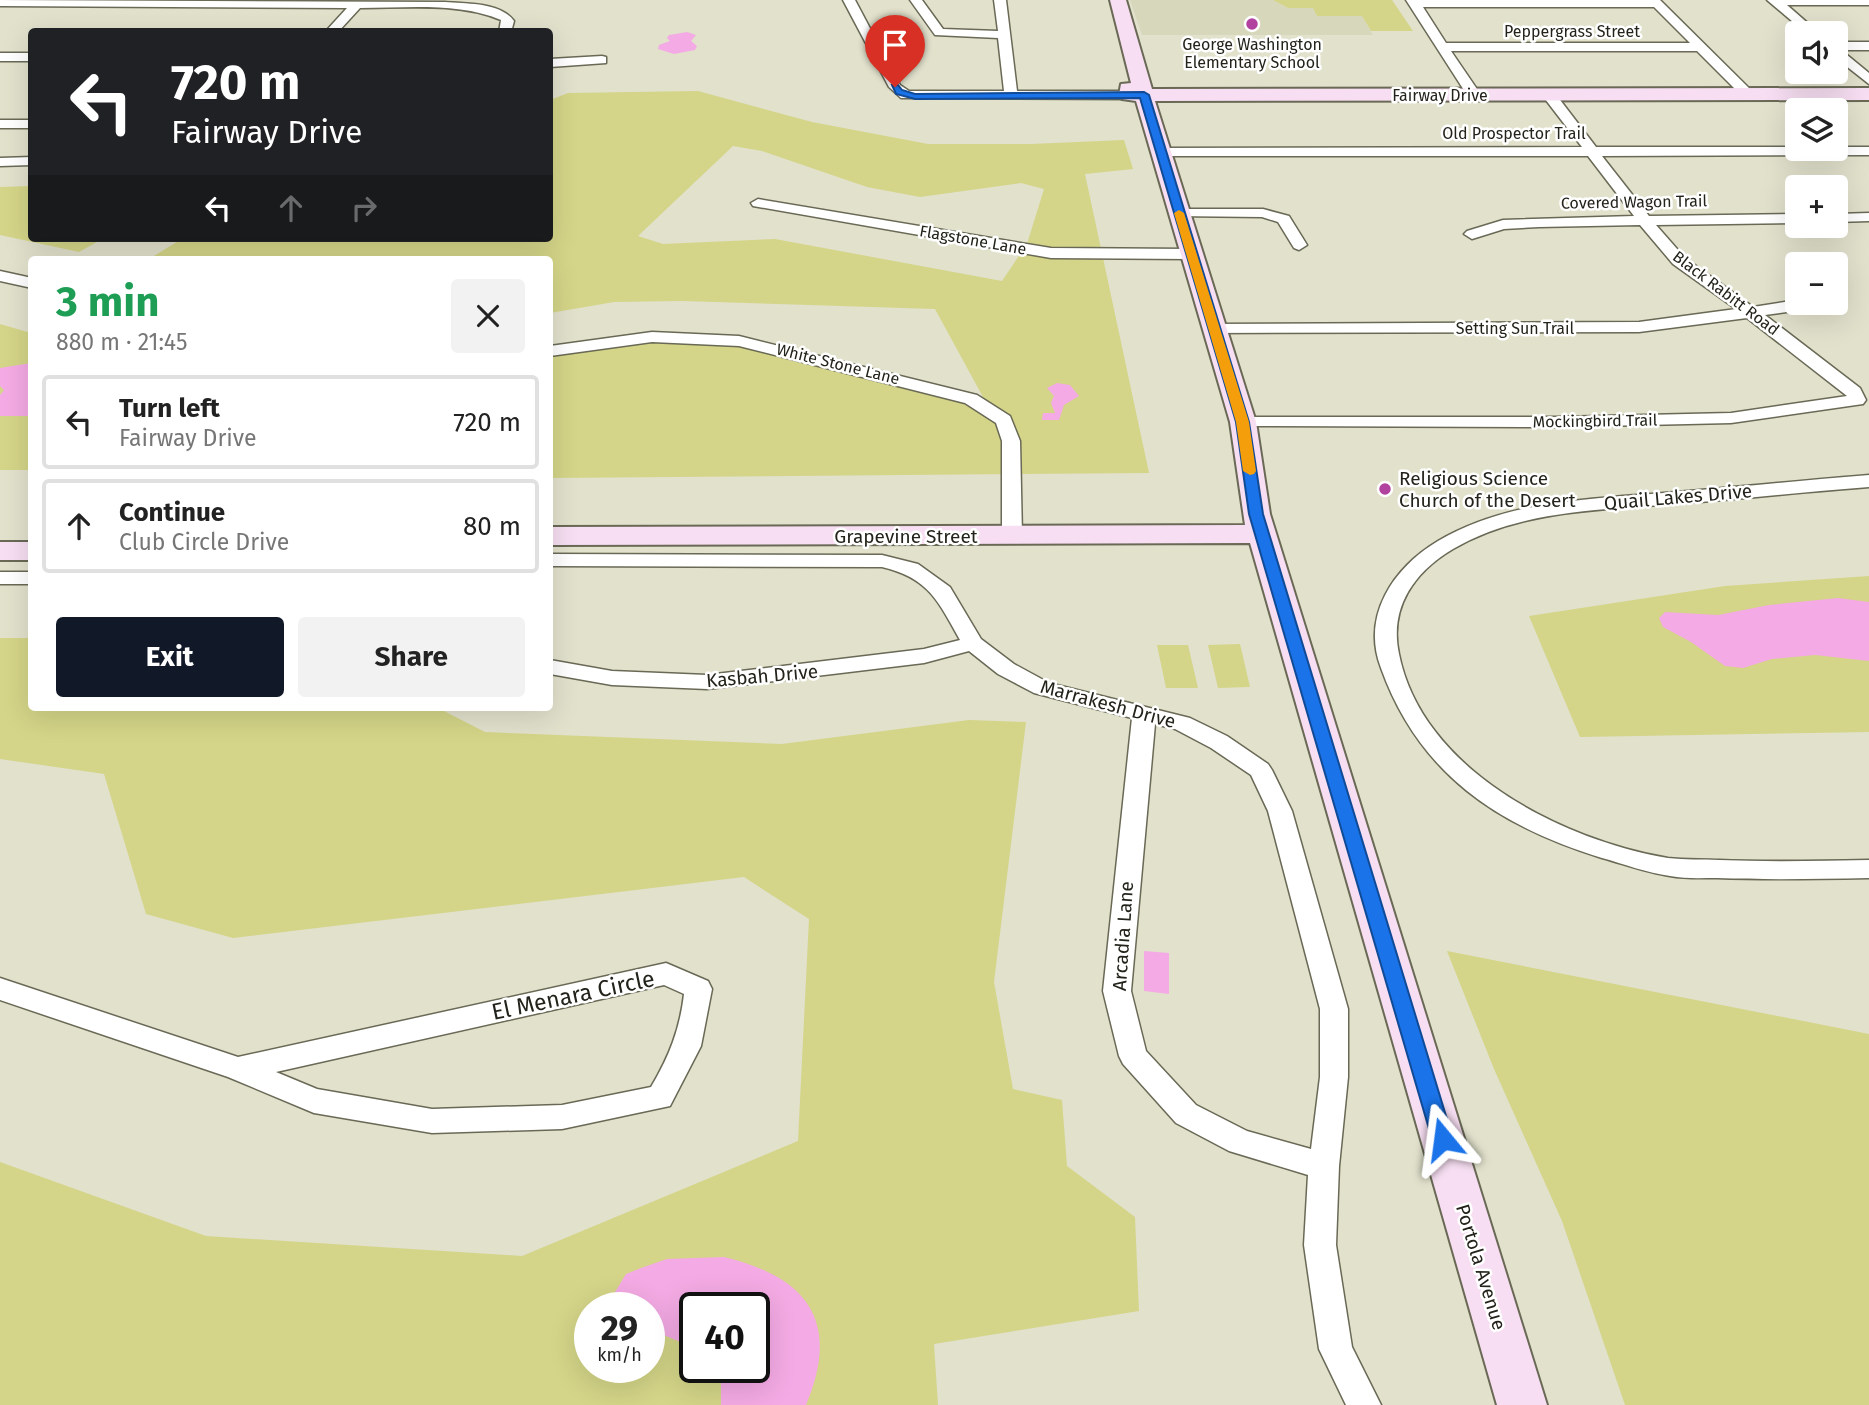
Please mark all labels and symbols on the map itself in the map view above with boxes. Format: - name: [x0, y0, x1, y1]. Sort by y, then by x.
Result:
- pin: [865, 15, 925, 87]
- marker: George Washington Elementary School: [1244, 16, 1260, 32]
- street label: Peppergrass Street: [1504, 22, 1640, 41]
- place label: George Washington Elementary School: [1182, 35, 1322, 72]
- street label: Fairway Drive: [1392, 86, 1488, 105]
- street label: Old Prospector Trail: [1442, 124, 1586, 143]
- street label: Covered Wagon Trail: [1561, 191, 1708, 213]
- street label: Flagstone Lane: [918, 221, 1028, 259]
- street label: Black Rabitt Road: [1669, 247, 1783, 339]
- street label: Setting Sun Trail: [1456, 319, 1575, 338]
- street label: White Stone Lane: [774, 340, 902, 388]
- street label: Mockingbird Trail: [1532, 410, 1658, 432]
- place label: Religious Science Church of the Desert: [1399, 467, 1576, 512]
- street label: Quail Lakes Drive: [1603, 479, 1753, 515]
- marker: Religious Science Church of the Desert: [1377, 481, 1393, 497]
- street label: Grapevine Street: [834, 525, 978, 548]
- street label: Kasbah Drive: [705, 660, 819, 692]
- street label: Marrakesh Drive: [1038, 675, 1178, 733]
- street label: Arcadia Lane: [1108, 880, 1138, 992]
- street label: El Menara Circle: [489, 964, 657, 1026]
- position arrow: [1406, 1102, 1480, 1176]
- street label: Portola Avenue: [1451, 1201, 1511, 1333]
- speed limit sign: 40: [679, 1292, 770, 1383]

